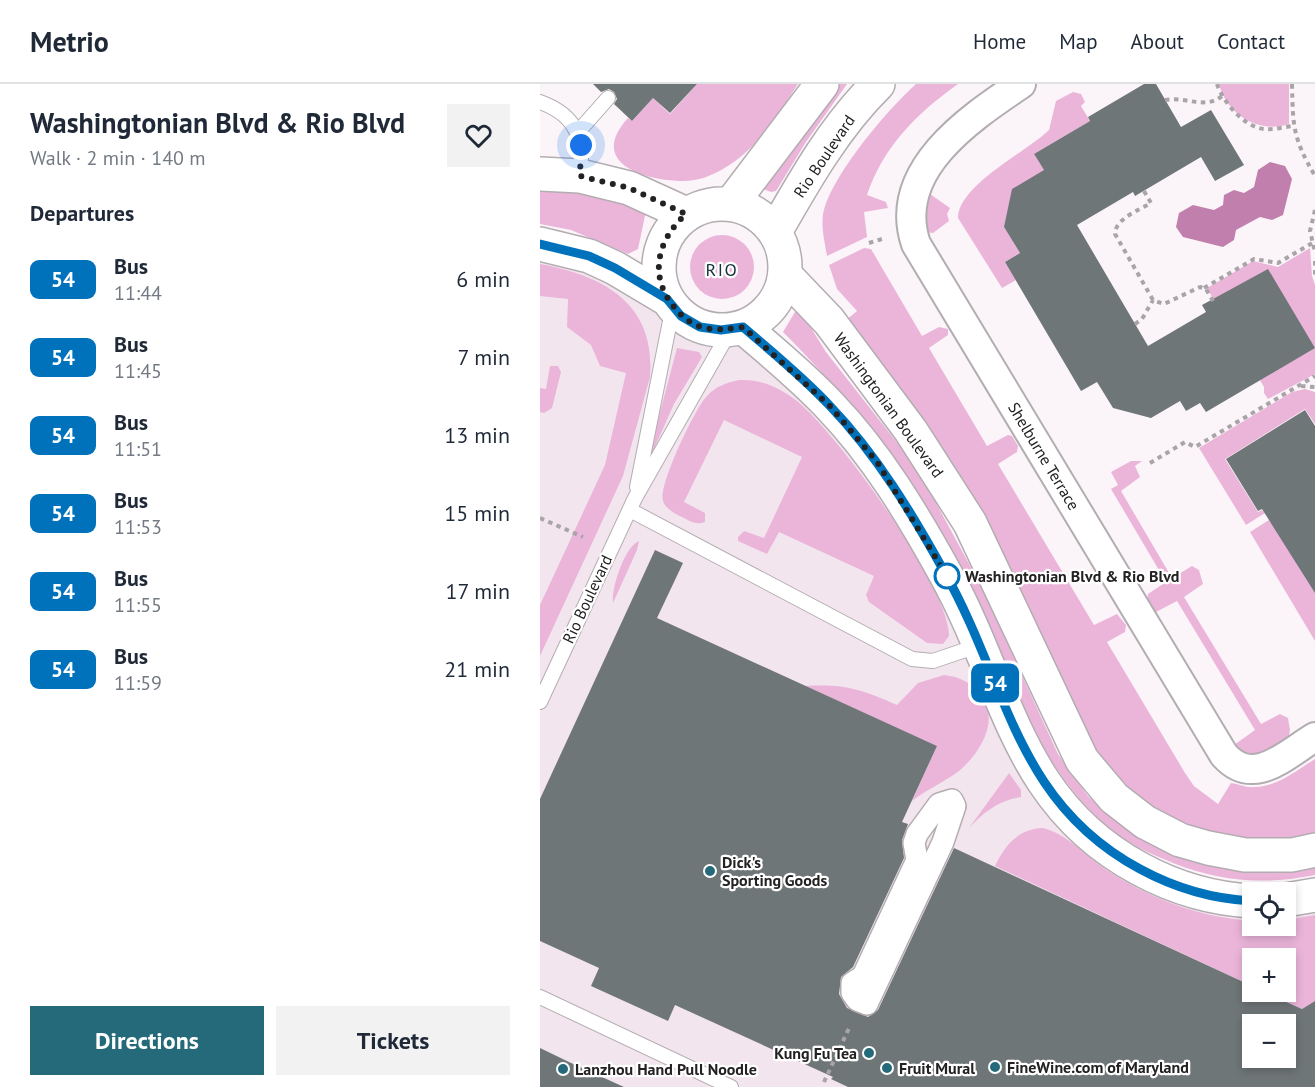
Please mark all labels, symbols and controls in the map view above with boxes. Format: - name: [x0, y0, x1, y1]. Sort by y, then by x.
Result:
- text: Metrio: [30, 23, 109, 60]
- text: Home: [973, 28, 1026, 55]
- text: Map: [1059, 28, 1098, 55]
- text: About: [1131, 28, 1184, 55]
- text: Contact: [1217, 28, 1285, 55]
- text: Washingtonian Blvd & Rio Blvd: [30, 104, 405, 141]
- button: heart: [447, 104, 510, 167]
- street label: Rio Boulevard: [789, 111, 859, 201]
- your location: [566, 130, 596, 160]
- text: Walk · 2 min · 140 m: [30, 145, 206, 171]
- text: Departures: [30, 199, 134, 227]
- text: Bus: [114, 252, 148, 280]
- district label: RIO: [706, 258, 738, 281]
- text: 6 min: [456, 265, 510, 293]
- text: 54: [51, 266, 75, 293]
- text: 11:44: [114, 280, 162, 306]
- street label: Washingtonian Boulevard: [830, 329, 948, 481]
- text: Bus: [114, 330, 148, 358]
- text: 7 min: [458, 343, 510, 371]
- text: 54: [51, 344, 75, 371]
- text: 11:45: [114, 358, 162, 384]
- street label: Shelburne Terrace: [1004, 398, 1084, 514]
- text: Bus: [114, 408, 148, 436]
- text: 13 min: [444, 421, 510, 449]
- text: 54: [51, 422, 75, 449]
- text: 11:51: [114, 436, 162, 462]
- text: Bus: [114, 486, 148, 514]
- text: 15 min: [444, 499, 510, 527]
- text: 54: [51, 500, 75, 527]
- text: 11:53: [114, 514, 162, 540]
- street label: Rio Boulevard: [558, 552, 616, 646]
- marker: Washingtonian Blvd & Rio Blvd: [934, 563, 960, 589]
- text: Bus: [114, 564, 148, 592]
- place label: Washingtonian Blvd & Rio Blvd: [965, 566, 1179, 586]
- text: 17 min: [446, 577, 510, 605]
- text: 54: [51, 578, 75, 605]
- text: 11:55: [114, 592, 162, 618]
- text: Bus: [114, 642, 148, 670]
- text: 21 min: [444, 655, 510, 683]
- text: 54: [51, 656, 75, 683]
- line badge: 54: [968, 664, 1022, 702]
- text: 11:59: [114, 670, 162, 696]
- text: 54: [983, 670, 1007, 697]
- place label: Dick's Sporting Goods: [722, 852, 827, 890]
- marker: Dick's Sporting Goods: [703, 864, 717, 878]
- map controls: [1242, 882, 1296, 1068]
- button: locate: [1242, 882, 1296, 936]
- button: +: [1242, 948, 1296, 1002]
- button: Directions: [30, 1006, 264, 1075]
- button: Tickets: [276, 1006, 510, 1075]
- button: −: [1242, 1014, 1296, 1068]
- place label: Kung Fu Tea: [774, 1043, 857, 1063]
- marker: Kung Fu Tea: [862, 1046, 876, 1060]
- place label: FineWine.com of Maryland: [1007, 1057, 1189, 1077]
- place label: Fruit Mural: [899, 1058, 975, 1078]
- place label: Lanzhou Hand Pull Noodle: [575, 1059, 757, 1079]
- marker: FineWine.com of Maryland: [988, 1060, 1002, 1074]
- marker: Fruit Mural: [880, 1061, 894, 1075]
- marker: Lanzhou Hand Pull Noodle: [556, 1062, 570, 1076]

